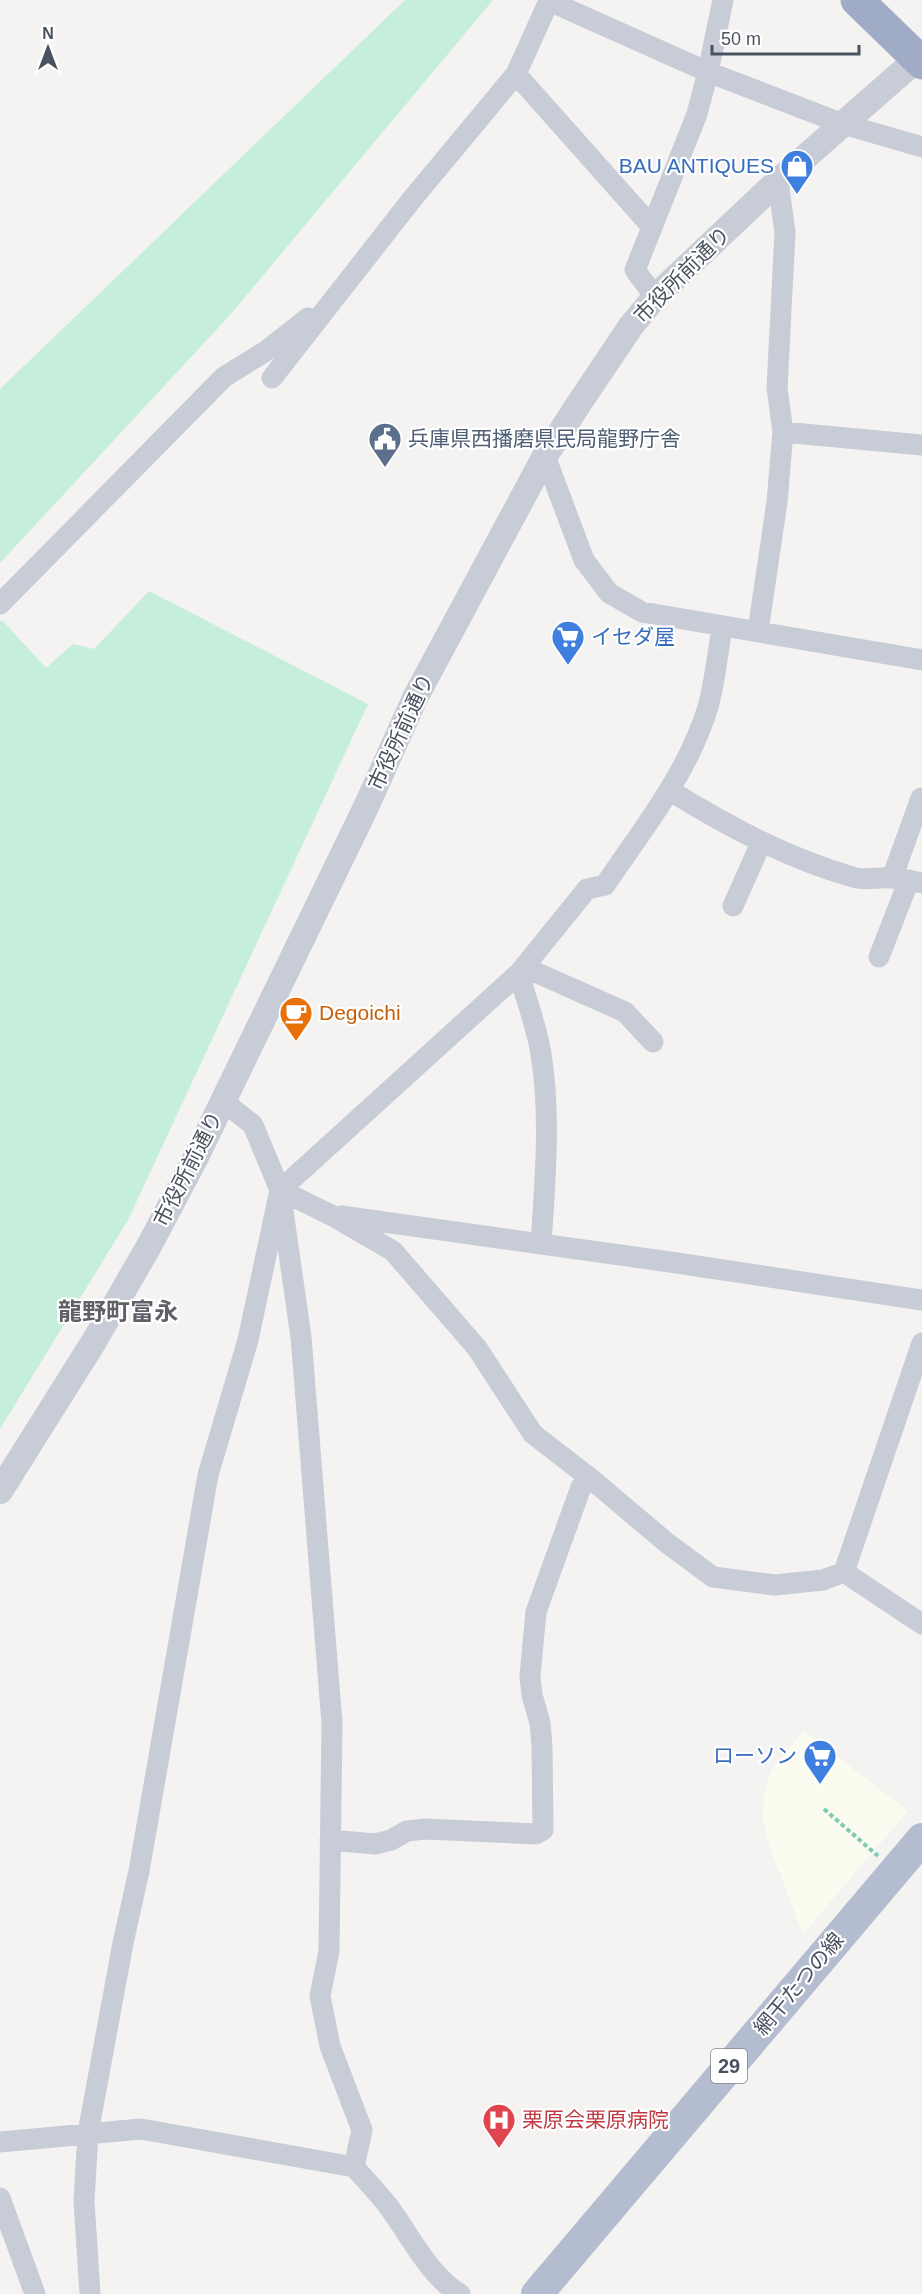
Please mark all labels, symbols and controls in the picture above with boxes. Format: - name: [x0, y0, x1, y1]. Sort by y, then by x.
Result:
- north arrow: [18, 18, 78, 78]
- scale bar: [712, 18, 859, 56]
- text: N: [42, 25, 54, 42]
- text: 50 m: [721, 29, 761, 49]
- shop icon: BAU ANTIQUES: [779, 148, 815, 195]
- place label: BAU ANTIQUES: [619, 154, 774, 177]
- street label: 市役所前通り: [629, 222, 734, 327]
- public building icon: 兵庫県西播磨県民局龍野庁舎: [367, 421, 403, 468]
- place label: 兵庫県西播磨県民局龍野庁舎: [408, 427, 681, 450]
- supermarket icon: イセダ屋: [550, 619, 586, 666]
- place label: イセダ屋: [591, 625, 675, 648]
- street label: 市役所前通り: [363, 670, 438, 794]
- cafe icon: Degoichi: [278, 995, 314, 1042]
- place label: Degoichi: [319, 1001, 401, 1024]
- street label: 市役所前通り: [149, 1107, 226, 1230]
- district label: 龍野町富永: [58, 1298, 178, 1325]
- supermarket icon: ローソン: [802, 1738, 838, 1785]
- place label: ローソン: [713, 1744, 797, 1767]
- street label: 網干たつの線: [749, 1928, 848, 2039]
- road number: 29: [711, 2049, 747, 2083]
- hospital icon: 栗原会栗原病院: [481, 2102, 517, 2149]
- place label: 栗原会栗原病院: [522, 2108, 669, 2131]

